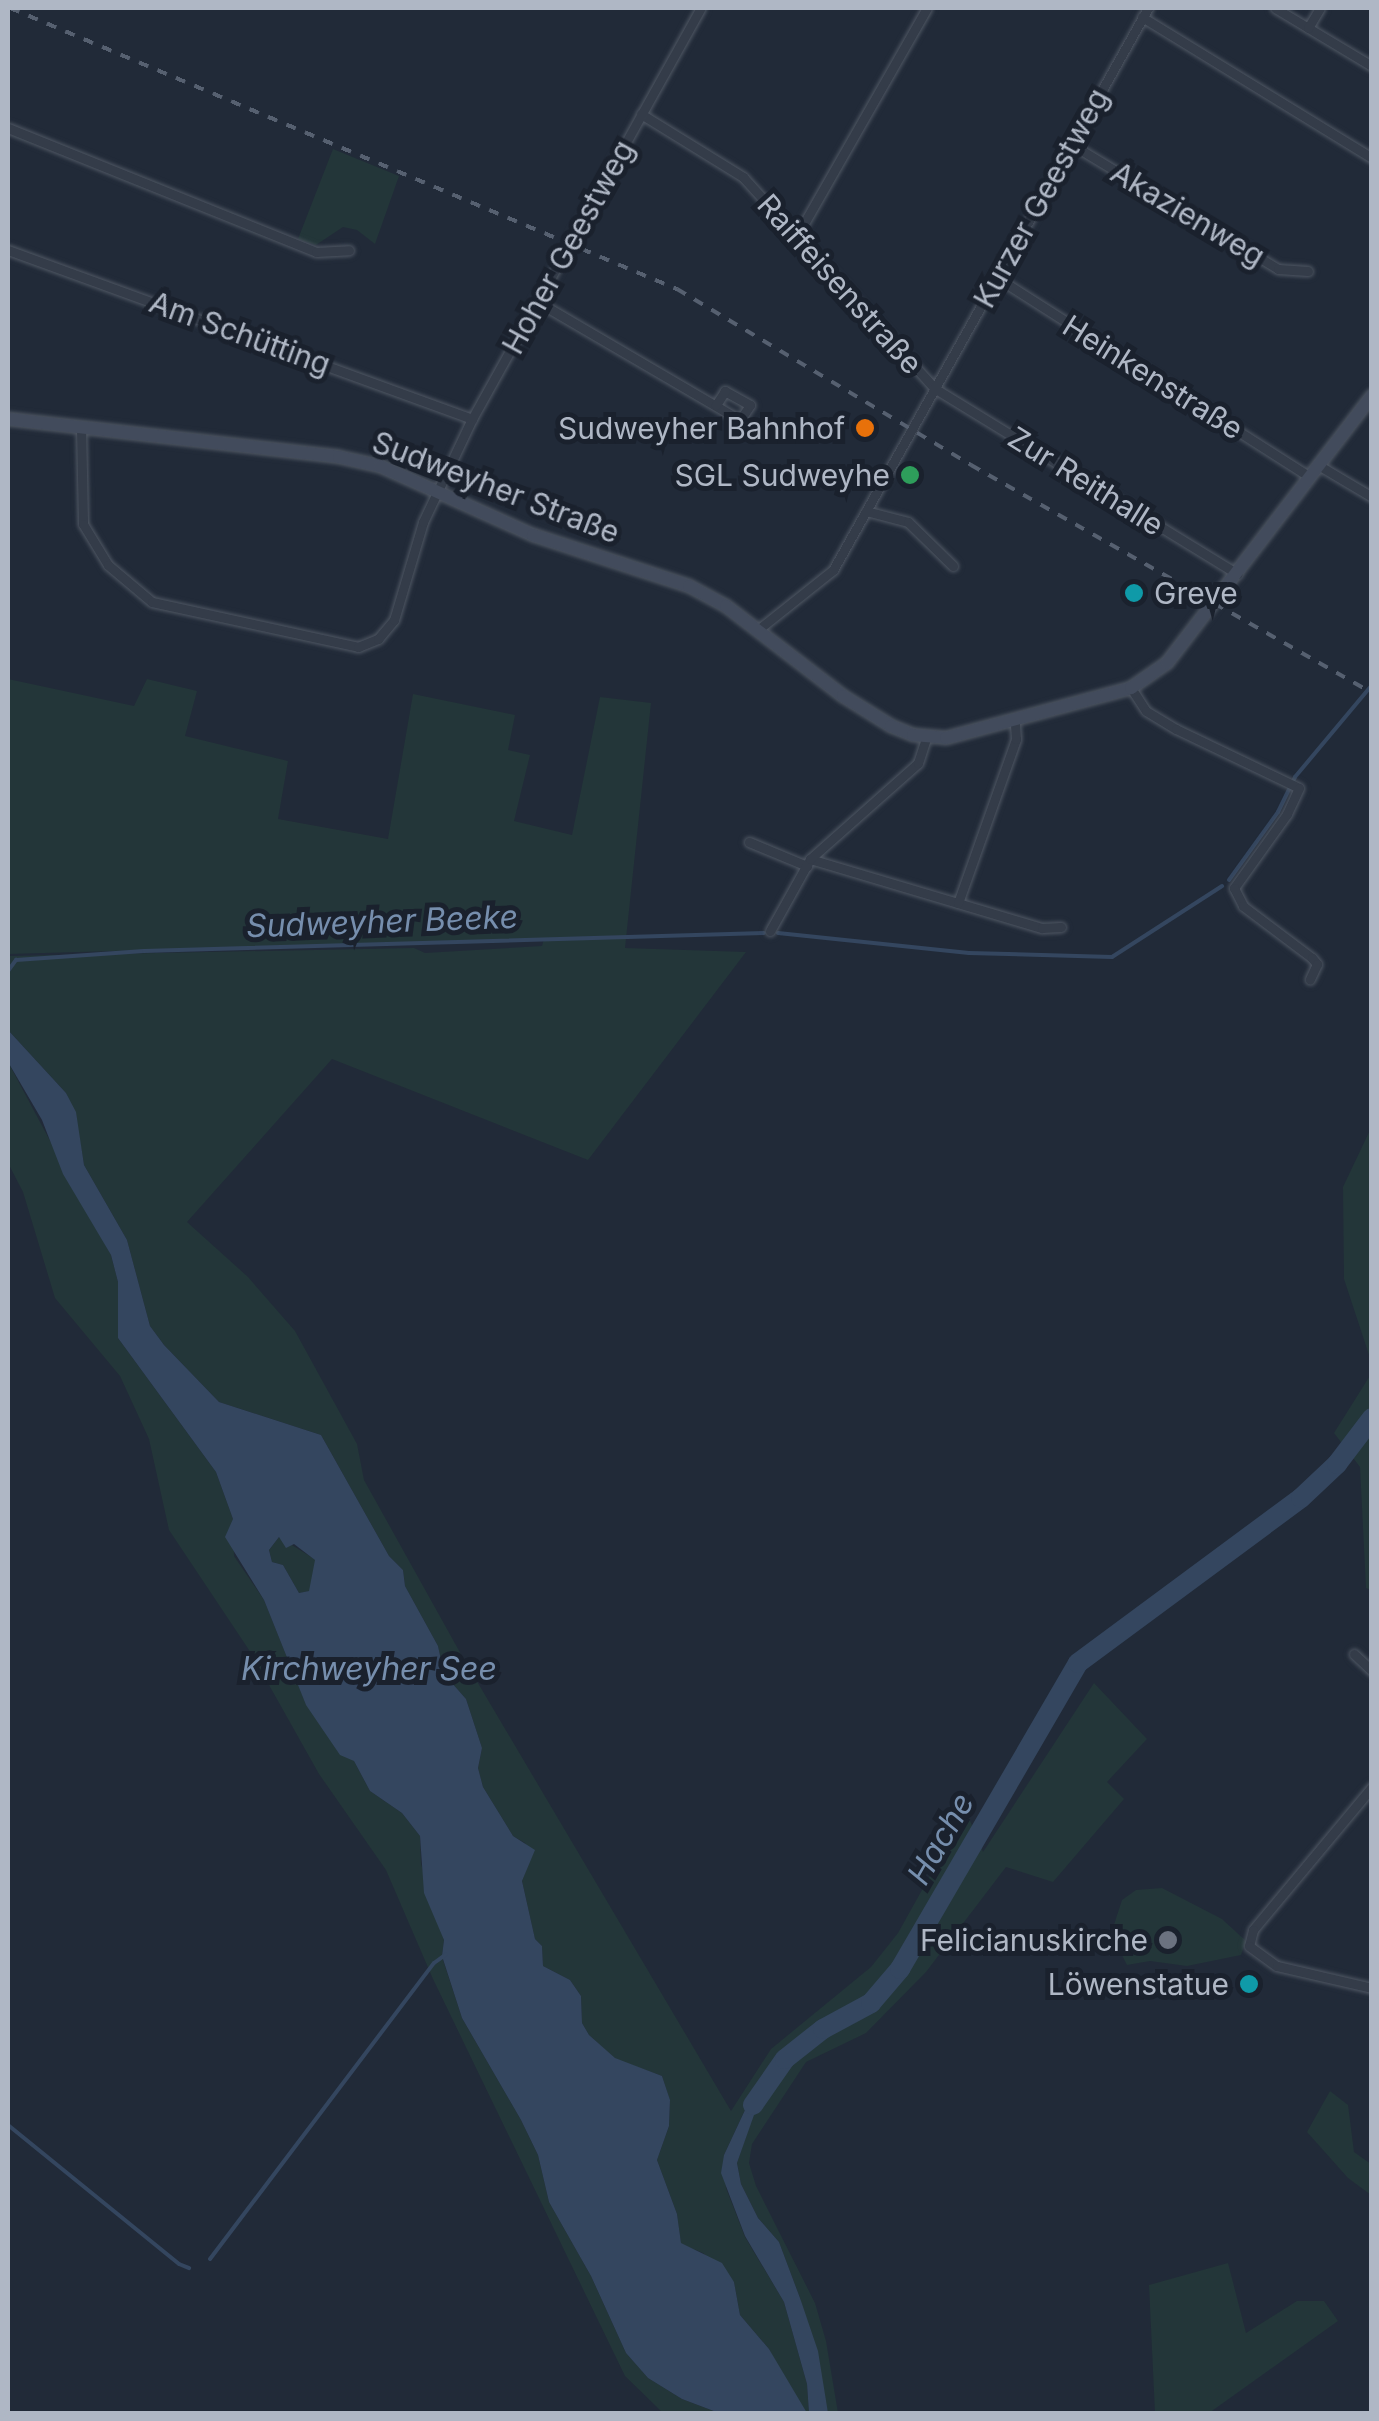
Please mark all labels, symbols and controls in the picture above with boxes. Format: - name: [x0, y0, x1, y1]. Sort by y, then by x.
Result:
- street label: Kurzer Geestweg: [966, 82, 1116, 314]
- street label: Hoher Geestweg: [494, 134, 642, 360]
- street label: Akazienweg: [1105, 154, 1271, 274]
- street label: Raiffeisenstraße: [750, 187, 930, 381]
- street label: Am Schütting: [145, 284, 335, 382]
- street label: Heinkenstraße: [1056, 307, 1250, 447]
- place label: Sudweyher Bahnhof: [558, 410, 845, 446]
- marker: Sudweyher Bahnhof: [854, 417, 876, 439]
- street label: Zur Reithalle: [1002, 419, 1170, 543]
- street label: Sudweyher Straße: [368, 423, 624, 551]
- place label: SGL Sudweyhe: [674, 457, 890, 493]
- marker: SGL Sudweyhe: [899, 464, 921, 486]
- place label: Greve: [1154, 575, 1238, 611]
- marker: Greve: [1123, 582, 1145, 604]
- water label: Sudweyher Beeke: [245, 898, 519, 946]
- water label: Kirchweyher See: [241, 1650, 497, 1688]
- water label: Hache: [900, 1787, 982, 1891]
- place label: Felicianuskirche: [920, 1922, 1148, 1958]
- marker: Felicianuskirche: [1157, 1929, 1179, 1951]
- place label: Löwenstatue: [1048, 1966, 1229, 2002]
- marker: Löwenstatue: [1238, 1973, 1260, 1995]

